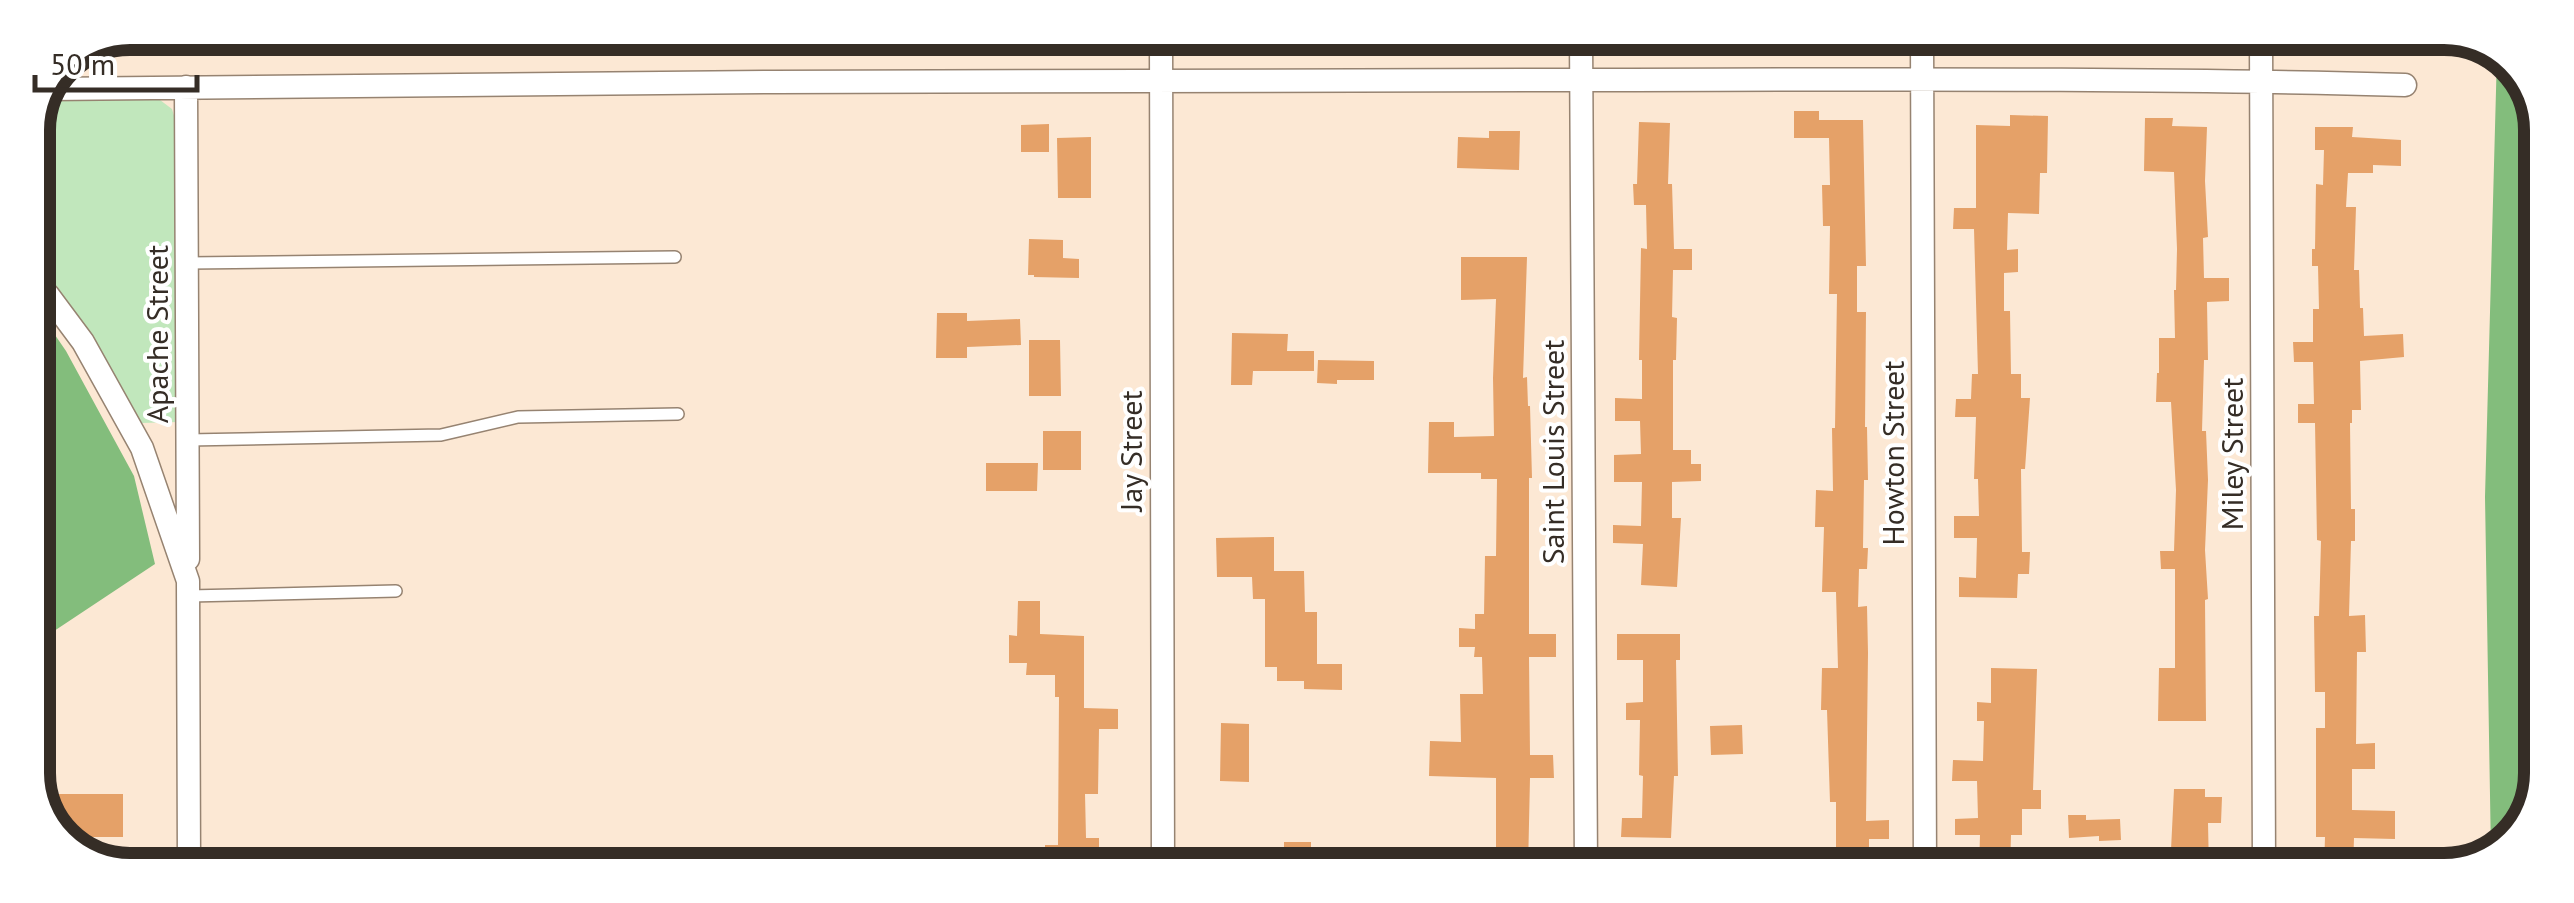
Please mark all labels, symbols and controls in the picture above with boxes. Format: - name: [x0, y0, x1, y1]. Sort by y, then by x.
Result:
- scale bar: [35, 30, 198, 92]
- text: 50 m: [50, 44, 115, 83]
- street label: Apache Street: [137, 245, 176, 423]
- street label: Saint Louis Street: [1533, 340, 1572, 564]
- street label: Howton Street: [1873, 361, 1912, 545]
- street label: Miley Street: [2212, 378, 2251, 530]
- street label: Jay Street: [1111, 390, 1150, 514]

